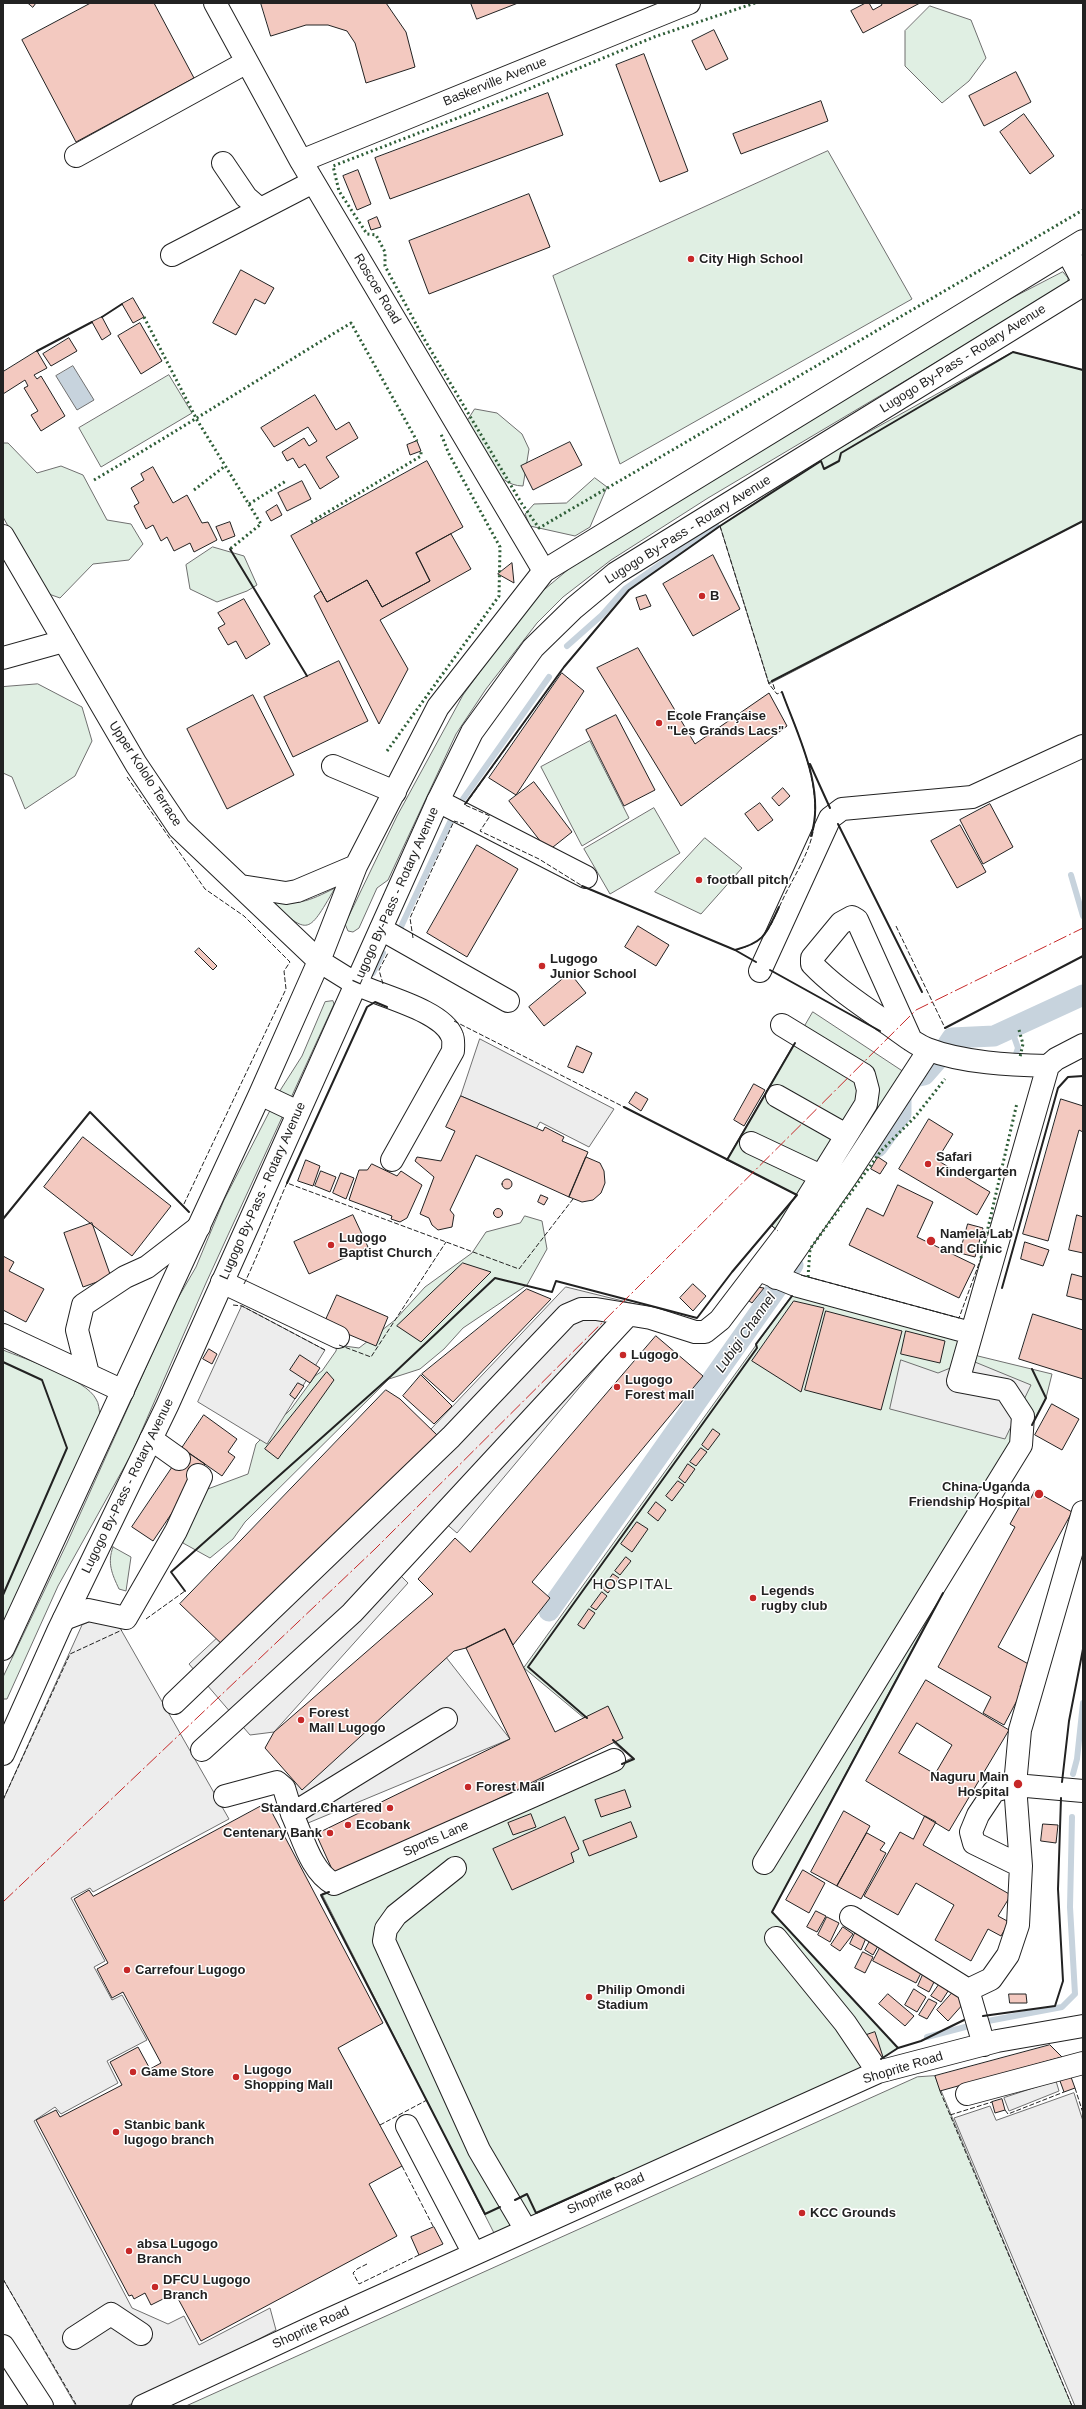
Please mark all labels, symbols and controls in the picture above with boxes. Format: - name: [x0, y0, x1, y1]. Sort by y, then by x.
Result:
- street label: Baskerville Avenue: [441, 54, 549, 110]
- street label: Roscoe Road: [350, 251, 404, 327]
- place label: City High School: [699, 251, 803, 267]
- marker: City High School: [686, 254, 696, 264]
- street label: Lugogo By-Pass - Rotary Avenue: [877, 301, 1049, 417]
- street label: Lugogo By-Pass - Rotary Avenue: [602, 472, 774, 588]
- place label: B: [710, 588, 719, 604]
- marker: B: [697, 591, 707, 601]
- place label: Ecole Française "Les Grands Lacs": [667, 708, 784, 739]
- marker: Ecole Française "Les Grands Lacs": [654, 718, 664, 728]
- street label: Upper Kololo Terrace: [105, 719, 185, 829]
- street label: Lugogo By-Pass - Rotary Avenue: [350, 805, 442, 987]
- place label: football pitch: [707, 872, 789, 888]
- marker: football pitch: [694, 875, 704, 885]
- place label: Lugogo Junior School: [550, 951, 637, 982]
- marker: Lugogo Junior School: [537, 961, 547, 971]
- street label: Lugogo By-Pass - Rotary Avenue: [217, 1100, 309, 1282]
- place label: Safari Kindergarten: [936, 1149, 1017, 1180]
- marker: Safari Kindergarten: [923, 1159, 933, 1169]
- place label: Namela Lab and Clinic: [940, 1226, 1013, 1257]
- place label: Lugogo Baptist Church: [339, 1230, 432, 1261]
- marker: Namela Lab and Clinic: [925, 1235, 937, 1247]
- marker: Lugogo Baptist Church: [326, 1240, 336, 1250]
- water label: Lubigi Channel: [712, 1290, 780, 1376]
- place label: Lugogo: [631, 1347, 679, 1363]
- marker: Lugogo: [618, 1350, 628, 1360]
- place label: Lugogo Forest mall: [625, 1372, 694, 1403]
- marker: Lugogo Forest mall: [612, 1382, 622, 1392]
- street label: Lugogo By-Pass - Rotary Avenue: [79, 1396, 177, 1576]
- place label: China-Uganda Friendship Hospital: [909, 1479, 1030, 1510]
- marker: China-Uganda Friendship Hospital: [1033, 1488, 1045, 1500]
- district label: HOSPITAL: [592, 1576, 674, 1594]
- place label: Legends rugby club: [761, 1583, 827, 1614]
- marker: Legends rugby club: [748, 1593, 758, 1603]
- place label: Forest Mall Lugogo: [309, 1705, 386, 1736]
- marker: Forest Mall Lugogo: [296, 1715, 306, 1725]
- place label: Naguru Main Hospital: [930, 1769, 1009, 1800]
- marker: Naguru Main Hospital: [1012, 1778, 1024, 1790]
- place label: Forest Mall: [476, 1779, 545, 1795]
- marker: Forest Mall: [463, 1782, 473, 1792]
- place label: Standard Chartered: [261, 1800, 382, 1816]
- marker: Standard Chartered: [385, 1803, 395, 1813]
- place label: Ecobank: [356, 1817, 410, 1833]
- street label: Sports Lane: [401, 1818, 471, 1860]
- marker: Ecobank: [343, 1820, 353, 1830]
- place label: Centenary Bank: [223, 1825, 322, 1841]
- marker: Centenary Bank: [325, 1828, 335, 1838]
- place label: Carrefour Lugogo: [135, 1962, 245, 1978]
- marker: Carrefour Lugogo: [122, 1965, 132, 1975]
- place label: Philip Omondi Stadium: [597, 1982, 685, 2013]
- marker: Philip Omondi Stadium: [584, 1992, 594, 2002]
- street label: Shoprite Road: [861, 2048, 945, 2088]
- place label: Lugogo Shopping Mall: [244, 2062, 333, 2093]
- place label: Game Store: [141, 2064, 214, 2080]
- marker: Game Store: [128, 2067, 138, 2077]
- marker: Lugogo Shopping Mall: [231, 2072, 241, 2082]
- place label: Stanbic bank lugogo branch: [124, 2117, 214, 2148]
- marker: Stanbic bank lugogo branch: [111, 2127, 121, 2137]
- street label: Shoprite Road: [565, 2170, 647, 2218]
- place label: KCC Grounds: [810, 2205, 896, 2221]
- marker: KCC Grounds: [797, 2208, 807, 2218]
- place label: absa Lugogo Branch: [137, 2236, 218, 2267]
- marker: absa Lugogo Branch: [124, 2246, 134, 2256]
- place label: DFCU Lugogo Branch: [163, 2272, 250, 2303]
- marker: DFCU Lugogo Branch: [150, 2282, 160, 2292]
- street label: Shoprite Road: [270, 2303, 352, 2353]

